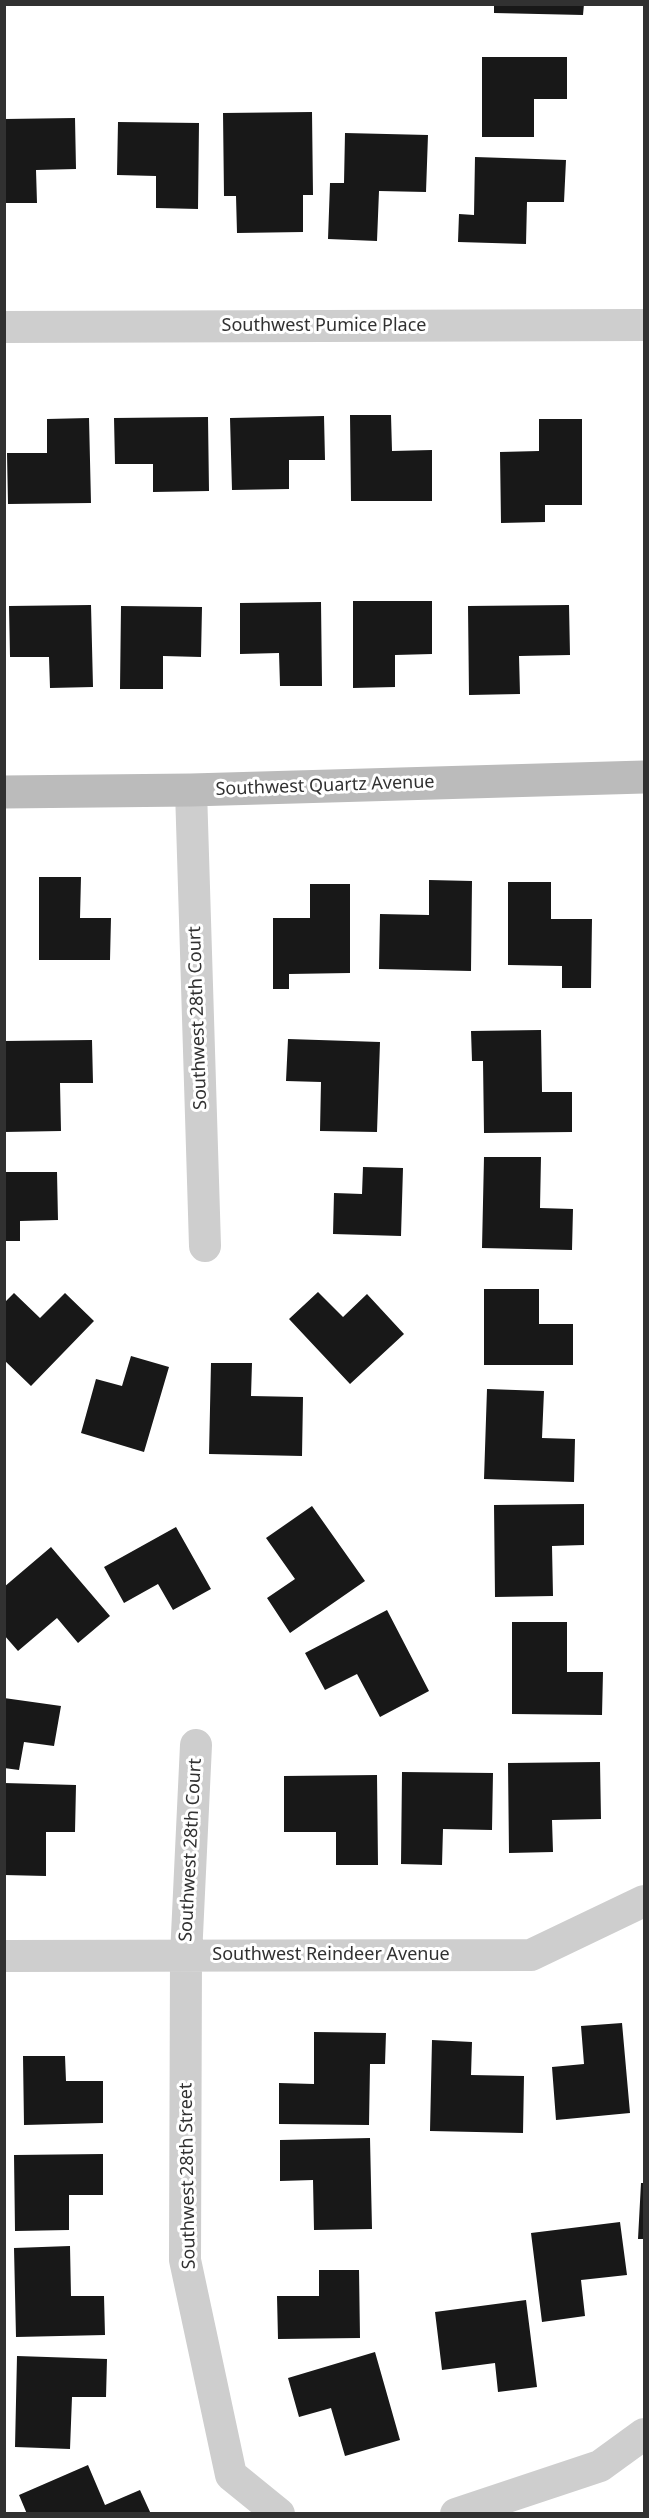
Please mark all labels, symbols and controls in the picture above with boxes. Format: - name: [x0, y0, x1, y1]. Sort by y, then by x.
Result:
- street label: Southwest Pumice Place: [221, 315, 427, 337]
- street label: Southwest Quartz Avenue: [215, 771, 435, 801]
- street label: Southwest 28th Court: [184, 926, 212, 1110]
- street label: Southwest 28th Court: [175, 1758, 207, 1942]
- street label: Southwest Reindeer Avenue: [212, 1944, 450, 1966]
- street label: Southwest 28th Street: [176, 2082, 200, 2270]

